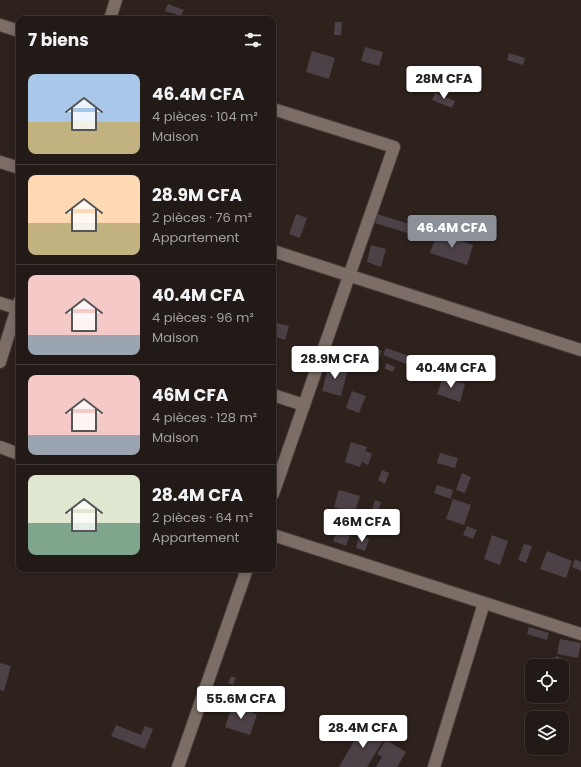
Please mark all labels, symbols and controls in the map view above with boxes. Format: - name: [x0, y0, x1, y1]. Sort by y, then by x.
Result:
- text: 7 biens: [28, 28, 89, 52]
- icon: filters: [242, 29, 264, 51]
- pin: 28M CFA: [407, 66, 481, 100]
- text: 28M CFA: [415, 69, 473, 88]
- text: 46.4M CFA: [152, 82, 245, 106]
- icon: home: [60, 90, 108, 138]
- text: 4 pièces · 104 m²: [152, 107, 258, 126]
- text: Maison: [152, 127, 199, 146]
- text: 28.9M CFA: [152, 183, 242, 207]
- icon: home: [60, 191, 108, 239]
- text: 2 pièces · 76 m²: [152, 208, 252, 227]
- pin: 46.4M CFA: [406, 215, 498, 249]
- text: 46.4M CFA: [417, 218, 487, 237]
- text: Appartement: [152, 228, 239, 247]
- text: 40.4M CFA: [152, 283, 245, 307]
- icon: home: [60, 291, 108, 339]
- text: 4 pièces · 96 m²: [152, 308, 254, 327]
- text: Maison: [152, 328, 199, 347]
- pin: 28.9M CFA: [289, 346, 381, 380]
- text: 28.9M CFA: [301, 349, 369, 368]
- pin: 40.4M CFA: [405, 355, 497, 389]
- text: 40.4M CFA: [415, 358, 487, 377]
- text: 46M CFA: [152, 383, 228, 407]
- icon: home: [60, 391, 108, 439]
- text: 4 pièces · 128 m²: [152, 408, 257, 427]
- text: Maison: [152, 428, 199, 447]
- text: 28.4M CFA: [152, 483, 243, 507]
- icon: home: [60, 491, 108, 539]
- text: 2 pièces · 64 m²: [152, 508, 253, 527]
- pin: 46M CFA: [325, 509, 399, 543]
- text: 46M CFA: [333, 512, 391, 531]
- text: Appartement: [152, 528, 239, 547]
- map controls: [525, 659, 569, 755]
- button: locate: [525, 659, 569, 703]
- pin: 55.6M CFA: [195, 686, 287, 720]
- text: 55.6M CFA: [206, 689, 276, 708]
- button: layers: [525, 711, 569, 755]
- pin: 28.4M CFA: [317, 715, 409, 749]
- text: 28.4M CFA: [328, 718, 398, 737]

